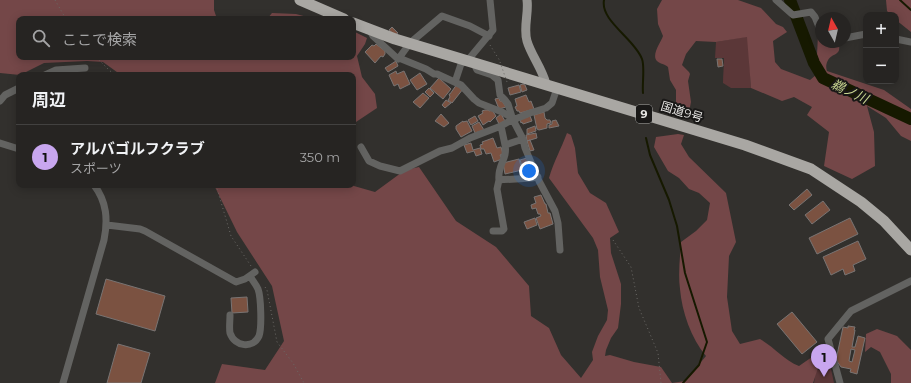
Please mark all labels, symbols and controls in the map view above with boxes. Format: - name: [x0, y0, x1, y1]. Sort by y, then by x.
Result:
- north arrow: [815, 12, 851, 48]
- map controls: [863, 12, 899, 84]
- button: +: [863, 12, 899, 48]
- search box: [16, 16, 356, 60]
- icon: search: [30, 27, 52, 49]
- text: ここで検索: [62, 30, 137, 49]
- button: −: [863, 48, 899, 84]
- water label: 鵜ノ川: [829, 76, 873, 107]
- text: 周辺: [32, 90, 66, 110]
- street label: 国道9号: [659, 98, 705, 125]
- road number: 9: [636, 105, 652, 123]
- text: アルバゴルフクラブ: [70, 139, 205, 158]
- text: 1: [42, 149, 48, 165]
- text: 350 m: [300, 149, 340, 165]
- text: スポーツ: [70, 160, 122, 176]
- your location: [519, 161, 539, 181]
- pin: 1: [811, 344, 837, 377]

